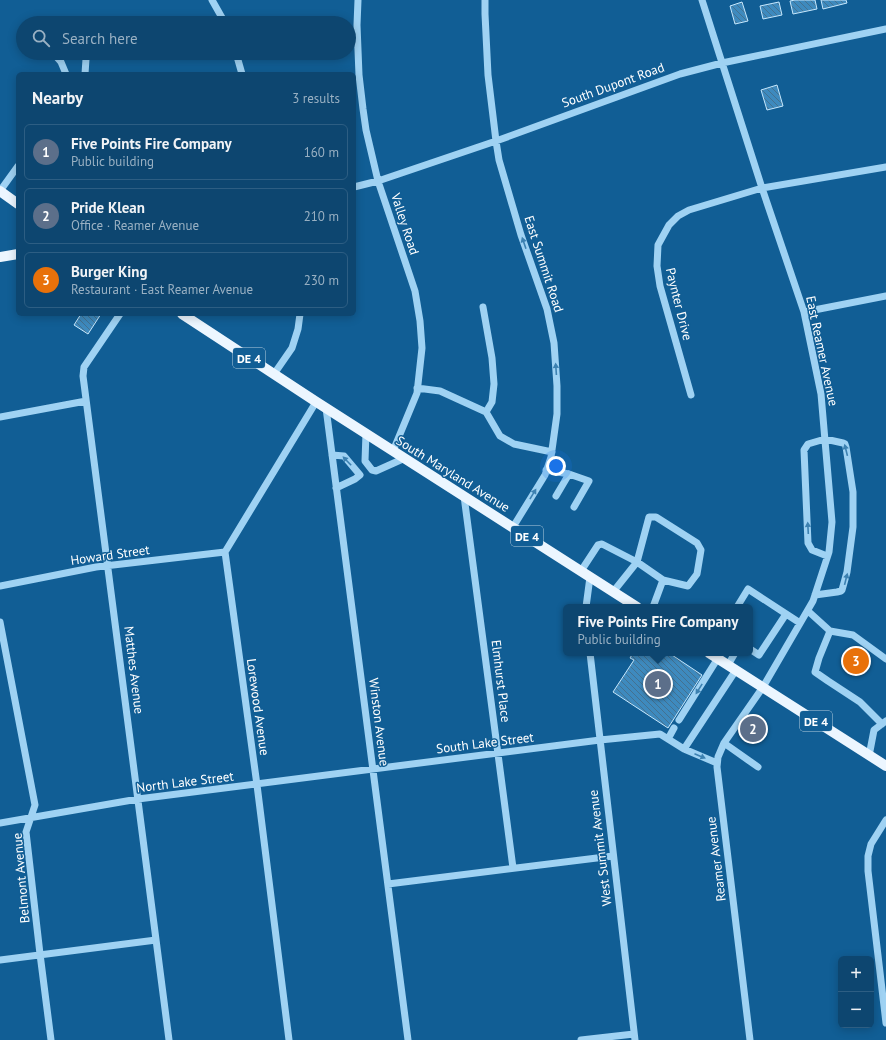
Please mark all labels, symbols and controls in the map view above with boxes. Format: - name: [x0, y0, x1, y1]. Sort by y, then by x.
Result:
- search box: [16, 16, 356, 60]
- icon: search: [30, 27, 52, 49]
- text: Search here: [62, 29, 138, 48]
- street label: South Dupont Road: [559, 59, 667, 111]
- text: Nearby: [32, 87, 83, 109]
- text: 3 results: [292, 90, 340, 107]
- text: Five Points Fire Company: [71, 134, 232, 153]
- text: 1: [42, 144, 50, 161]
- text: 160 m: [304, 144, 339, 161]
- text: Public building: [71, 153, 154, 170]
- street label: Valley Road: [387, 190, 423, 257]
- text: Pride Klean: [71, 198, 145, 217]
- text: 2: [42, 208, 50, 225]
- text: 210 m: [304, 208, 339, 225]
- street label: East Summit Road: [520, 213, 568, 315]
- text: Office · Reamer Avenue: [71, 217, 199, 234]
- one-way arrow: [521, 237, 527, 249]
- text: Burger King: [71, 262, 147, 281]
- street label: Paynter Drive: [662, 266, 696, 342]
- text: 3: [42, 272, 50, 289]
- text: 230 m: [304, 272, 339, 289]
- text: Restaurant · East Reamer Avenue: [71, 281, 253, 298]
- street label: East Reamer Avenue: [802, 294, 842, 408]
- road number: DE 4: [233, 348, 265, 368]
- one-way arrow: [552, 363, 559, 375]
- street label: South Maryland Avenue: [393, 432, 513, 516]
- one-way arrow: [843, 444, 849, 456]
- one-way arrow: [343, 456, 352, 466]
- your location: [546, 456, 566, 476]
- one-way arrow: [530, 488, 537, 500]
- one-way arrow: [804, 522, 811, 535]
- road number: DE 4: [511, 526, 543, 546]
- street label: Howard Street: [69, 541, 151, 569]
- one-way arrow: [843, 573, 849, 585]
- popup: [563, 604, 753, 656]
- text: Five Points Fire Company: [578, 612, 738, 631]
- street label: Matthes Avenue: [120, 625, 148, 715]
- text: Public building: [578, 631, 661, 648]
- street label: Elmhurst Place: [488, 639, 514, 723]
- pin: 3: [843, 646, 869, 676]
- street label: Lorewood Avenue: [243, 657, 273, 757]
- pin: 1: [645, 669, 671, 699]
- street label: Winston Avenue: [365, 677, 393, 767]
- one-way arrow: [695, 683, 702, 695]
- road number: DE 4: [800, 711, 832, 731]
- pin: 2: [740, 714, 766, 744]
- street label: South Lake Street: [435, 729, 535, 757]
- one-way arrow: [695, 754, 707, 760]
- street label: North Lake Street: [135, 768, 235, 796]
- street label: West Summit Avenue: [584, 789, 616, 907]
- street label: Reamer Avenue: [702, 816, 730, 902]
- street label: Belmont Avenue: [9, 832, 33, 924]
- map controls: [838, 956, 874, 1028]
- button: +: [838, 956, 874, 992]
- button: −: [838, 992, 874, 1028]

